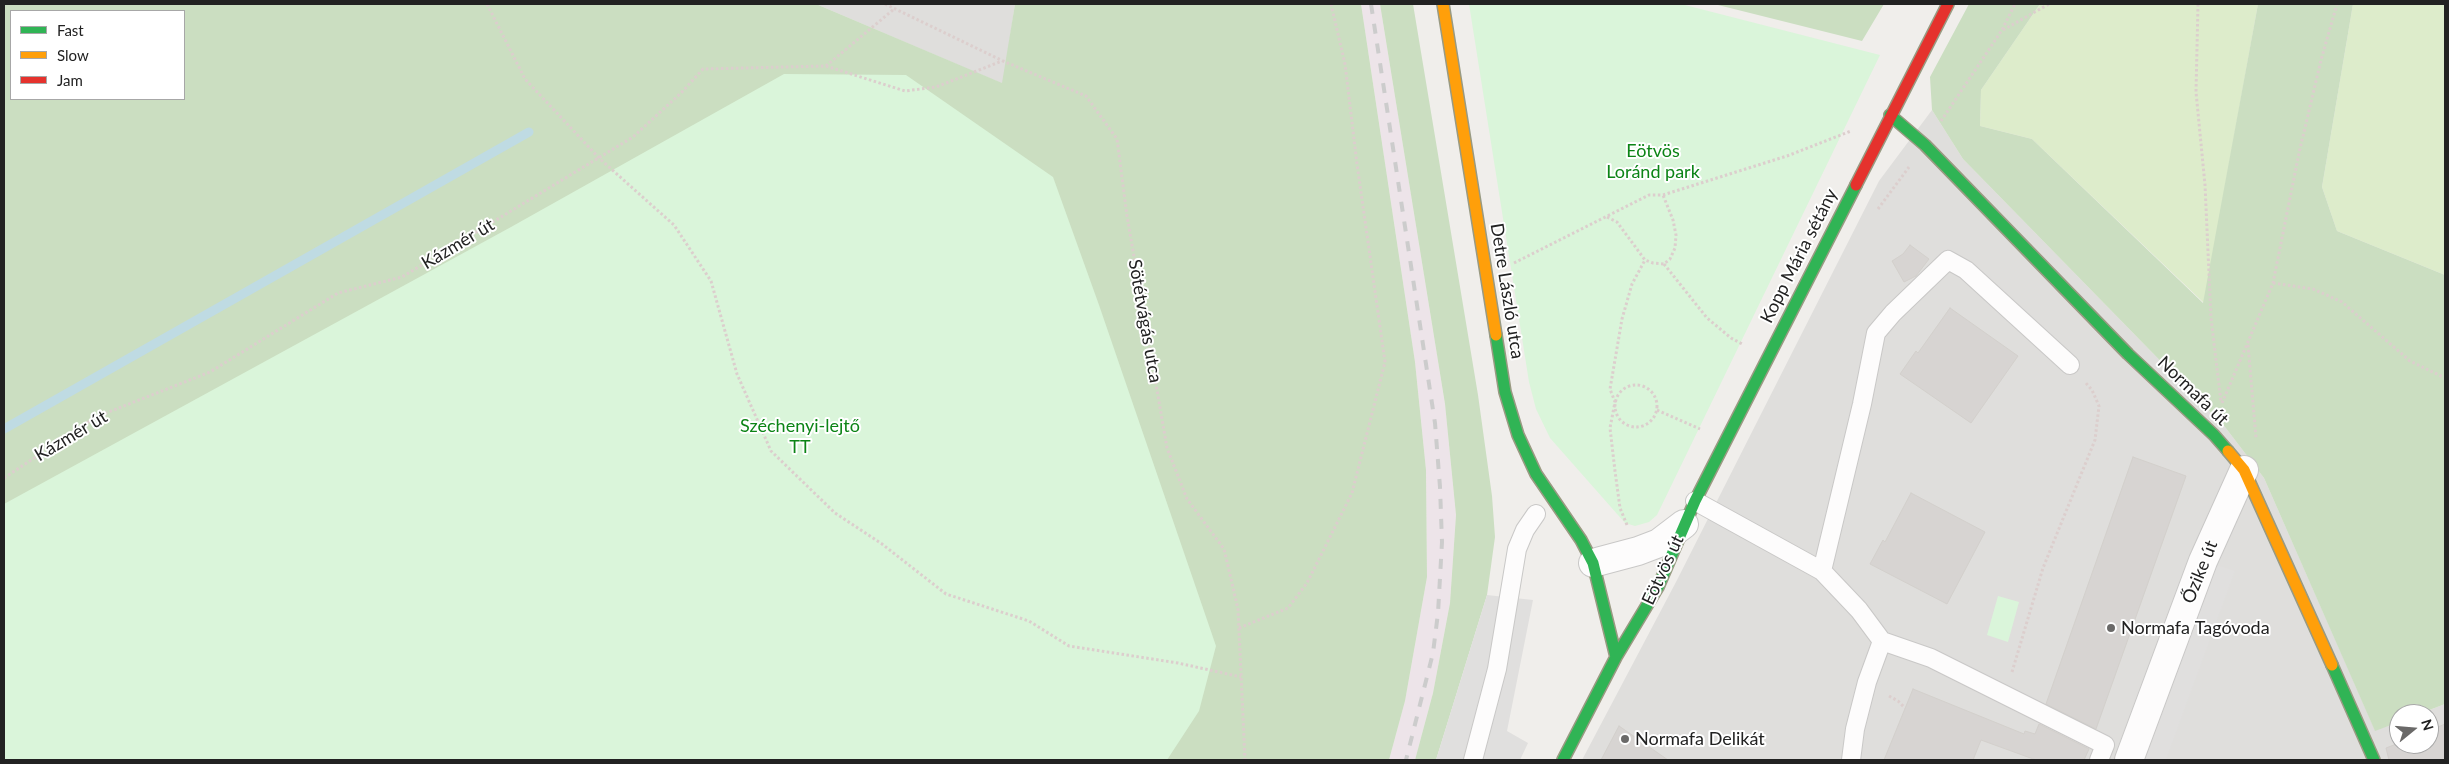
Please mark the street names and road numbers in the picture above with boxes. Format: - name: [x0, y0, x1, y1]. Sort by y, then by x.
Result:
- street label: Kopp Mária sétány: [1756, 185, 1842, 327]
- street label: Kázmér út: [418, 214, 498, 274]
- street label: Detre László utca: [1486, 222, 1528, 360]
- street label: Sötétvágás utca: [1124, 258, 1166, 384]
- street label: Normafa út: [2153, 352, 2233, 430]
- street label: Kázmér út: [31, 406, 111, 466]
- street label: Eötvös út: [1637, 532, 1689, 608]
- street label: Őzike út: [2178, 537, 2222, 607]

